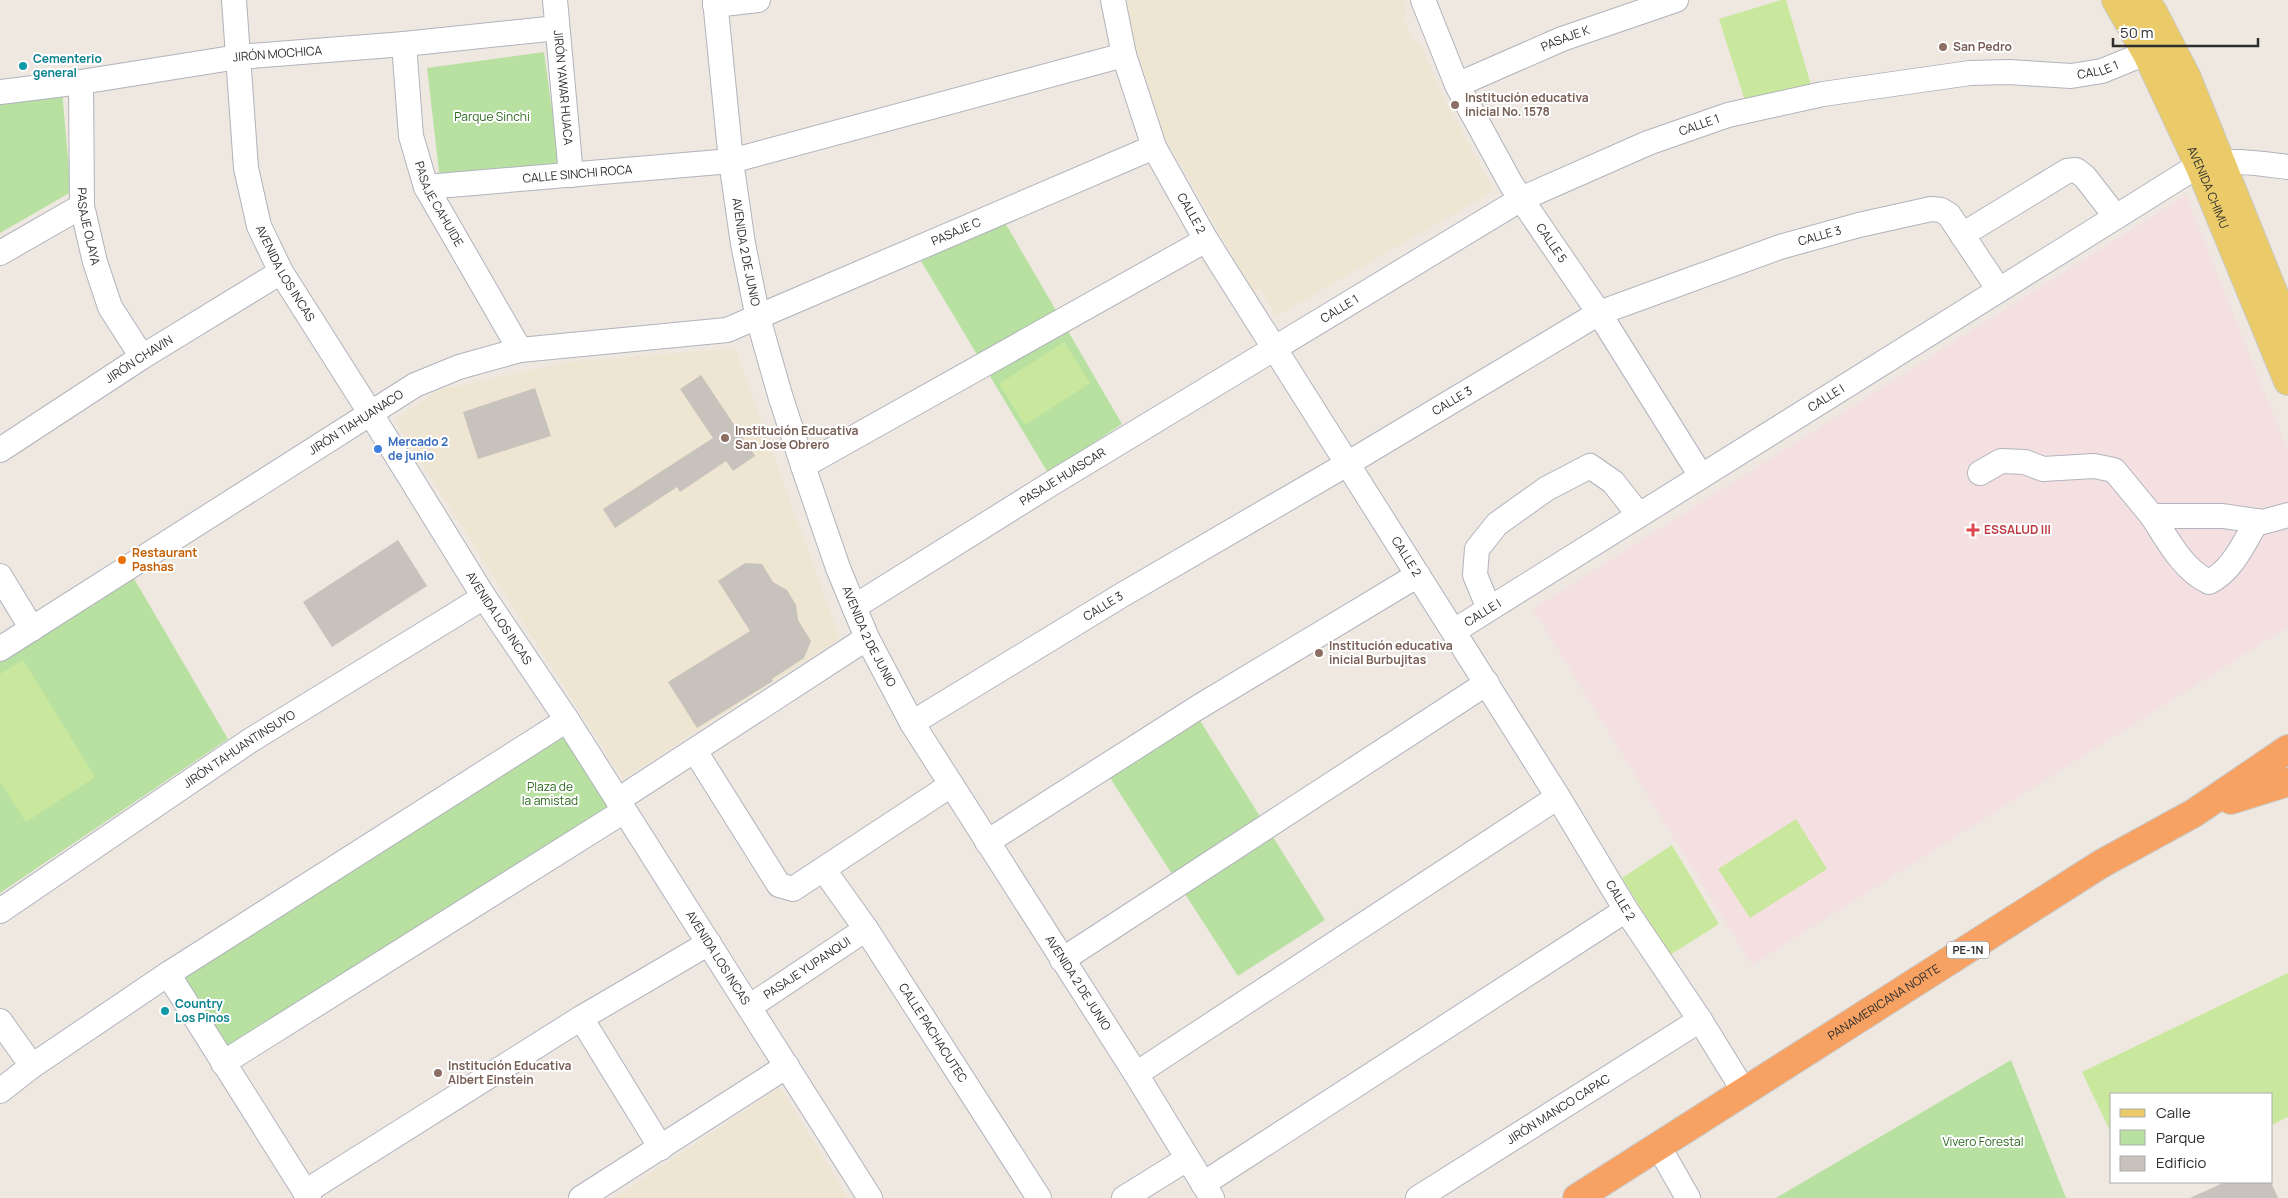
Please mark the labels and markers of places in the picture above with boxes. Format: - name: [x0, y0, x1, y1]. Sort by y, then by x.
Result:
- place label: San Pedro: [1953, 38, 2012, 55]
- marker: San Pedro: [1937, 41, 1949, 53]
- place label: Cementerio general: [33, 50, 102, 81]
- marker: Cementerio general: [17, 60, 29, 72]
- place label: Institución educativa inicial No. 1578: [1465, 89, 1589, 120]
- marker: Institución educativa inicial No. 1578: [1449, 99, 1461, 111]
- place label: Institución Educativa San Jose Obrero: [735, 422, 859, 453]
- marker: Institución Educativa San Jose Obrero: [719, 432, 731, 444]
- place label: Mercado 2 de junio: [388, 433, 448, 464]
- marker: Mercado 2 de junio: [372, 443, 384, 455]
- place label: ESSALUD III: [1984, 521, 2051, 538]
- marker: ESSALUD III: [1966, 523, 1980, 537]
- place label: Restaurant Pashas: [132, 544, 198, 575]
- marker: Restaurant Pashas: [116, 554, 128, 566]
- place label: Institución educativa inicial Burbujitas: [1329, 637, 1453, 668]
- marker: Institución educativa inicial Burbujitas: [1313, 647, 1325, 659]
- place label: Country Los Pinos: [175, 995, 230, 1026]
- marker: Country Los Pinos: [159, 1005, 171, 1017]
- place label: Institución Educativa Albert Einstein: [448, 1057, 572, 1088]
- marker: Institución Educativa Albert Einstein: [432, 1067, 444, 1079]

